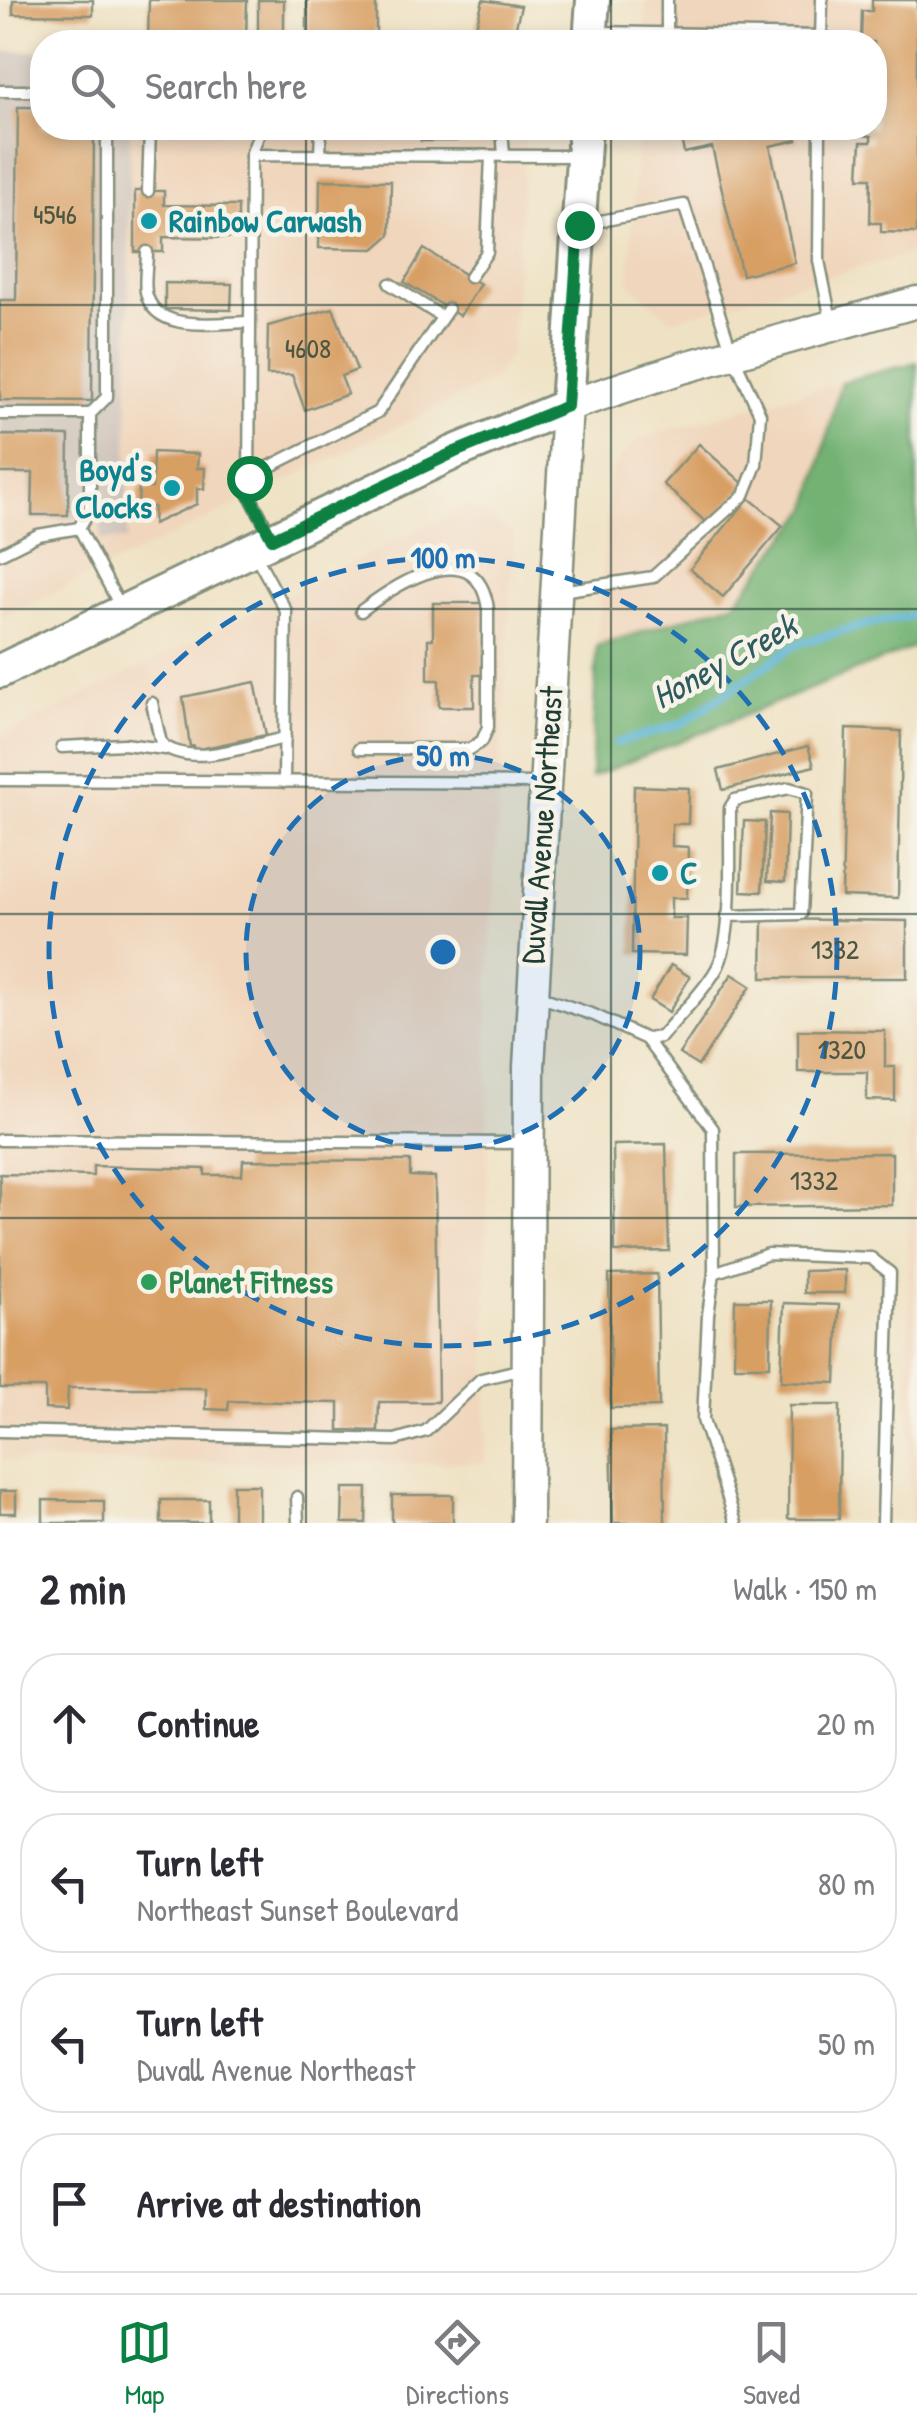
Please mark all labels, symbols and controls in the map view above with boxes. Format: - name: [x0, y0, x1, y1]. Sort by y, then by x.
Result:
- search box: [30, 30, 887, 140]
- icon: search: [65, 58, 120, 113]
- text: Search here: [145, 59, 307, 111]
- house number: 4546: [33, 195, 77, 233]
- place label: Rainbow Carwash: [169, 199, 362, 242]
- route end: [557, 203, 603, 249]
- marker: Rainbow Carwash: [138, 210, 160, 232]
- house number: 4608: [285, 329, 331, 367]
- place label: Boyd's Clocks: [75, 448, 152, 528]
- route start: [227, 456, 273, 502]
- marker: Boyd's Clocks: [161, 477, 183, 499]
- text: 100 m: [410, 537, 476, 577]
- water label: Honey Creek: [643, 600, 807, 719]
- street label: Duvall Avenue Northeast: [510, 684, 573, 965]
- text: 50 m: [416, 735, 470, 775]
- place label: C: [680, 851, 698, 894]
- marker: C: [649, 862, 671, 884]
- house number: 1332: [811, 930, 859, 968]
- centre of rings: [425, 934, 461, 970]
- house number: 1320: [818, 1030, 866, 1068]
- house number: 1332: [790, 1161, 838, 1199]
- place label: Planet Fitness: [169, 1260, 333, 1303]
- marker: Planet Fitness: [138, 1271, 160, 1293]
- text: 2 min: [40, 1560, 126, 1617]
- text: Walk · 150 m: [733, 1567, 877, 1610]
- icon: ahead: [42, 1696, 97, 1751]
- text: Continue: [137, 1697, 259, 1749]
- text: 20 m: [817, 1702, 875, 1745]
- text: Turn left: [137, 1836, 262, 1888]
- icon: left: [42, 1856, 97, 1911]
- text: 80 m: [818, 1862, 875, 1905]
- text: Northeast Sunset Boulevard: [137, 1888, 458, 1931]
- text: Turn left: [137, 1996, 262, 2048]
- icon: left: [42, 2016, 97, 2071]
- text: 50 m: [818, 2022, 875, 2065]
- text: Duvall Avenue Northeast: [137, 2048, 415, 2091]
- icon: arrive: [42, 2176, 97, 2231]
- text: Arrive at destination: [137, 2177, 421, 2229]
- tab: Map: [117, 2315, 172, 2413]
- tab: Directions: [406, 2315, 509, 2413]
- tab: Saved: [743, 2315, 800, 2413]

